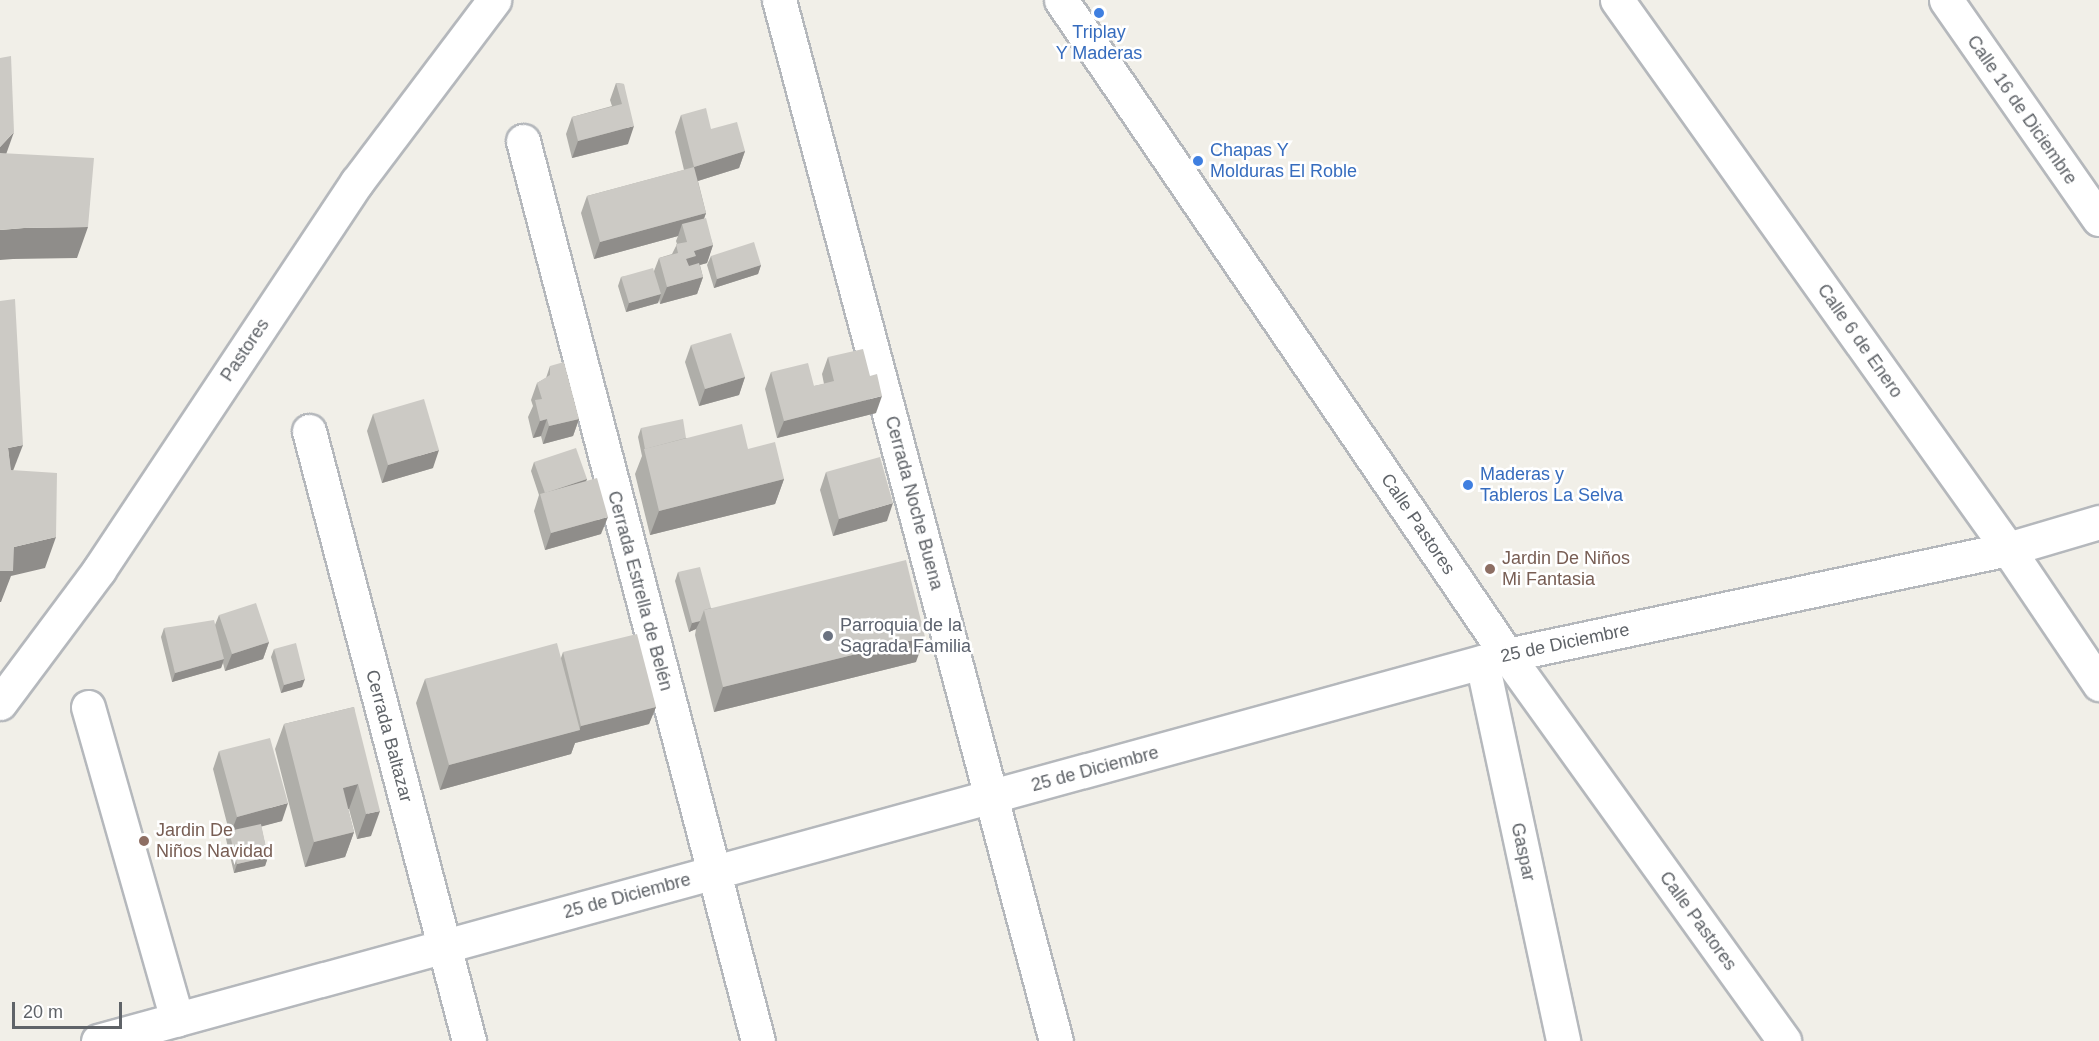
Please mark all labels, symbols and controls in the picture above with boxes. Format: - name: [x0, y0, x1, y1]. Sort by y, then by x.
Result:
- marker: Triplay Y Maderas: [1092, 6, 1106, 20]
- place label: Triplay Y Maderas: [1055, 22, 1143, 64]
- street label: Calle 16 de Diciembre: [1962, 31, 2082, 189]
- place label: Chapas Y Molduras El Roble: [1210, 140, 1357, 182]
- marker: Chapas Y Molduras El Roble: [1191, 154, 1205, 168]
- street label: Calle 6 de Enero: [1813, 280, 1907, 402]
- street label: Pastores: [216, 315, 274, 385]
- street label: Cerrada Noche Buena: [880, 414, 948, 592]
- place label: Maderas y Tableros La Selva: [1480, 464, 1623, 506]
- street label: Calle Pastores: [1376, 469, 1460, 579]
- marker: Maderas y Tableros La Selva: [1461, 478, 1475, 492]
- street label: Cerrada Estrella de Belén: [603, 489, 677, 693]
- place label: Jardin De Niños Mi Fantasia: [1502, 548, 1630, 590]
- marker: Jardin De Niños Mi Fantasia: [1483, 562, 1497, 576]
- place label: Parroquia de la Sagrada Familia: [840, 615, 971, 658]
- street label: 25 de Diciembre: [1499, 619, 1631, 667]
- marker: Parroquia de la Sagrada Familia: [821, 629, 835, 643]
- street label: Cerrada Baltazar: [361, 667, 417, 805]
- street label: 25 de Diciembre: [1029, 742, 1161, 796]
- place label: Jardin De Niños Navidad: [156, 820, 273, 862]
- street label: Gaspar: [1506, 821, 1540, 883]
- marker: Jardin De Niños Navidad: [137, 834, 151, 848]
- street label: Calle Pastores: [1655, 867, 1741, 975]
- street label: 25 de Diciembre: [561, 869, 693, 923]
- scale bar: [15, 990, 124, 1028]
- text: 20 m: [23, 1002, 63, 1022]

